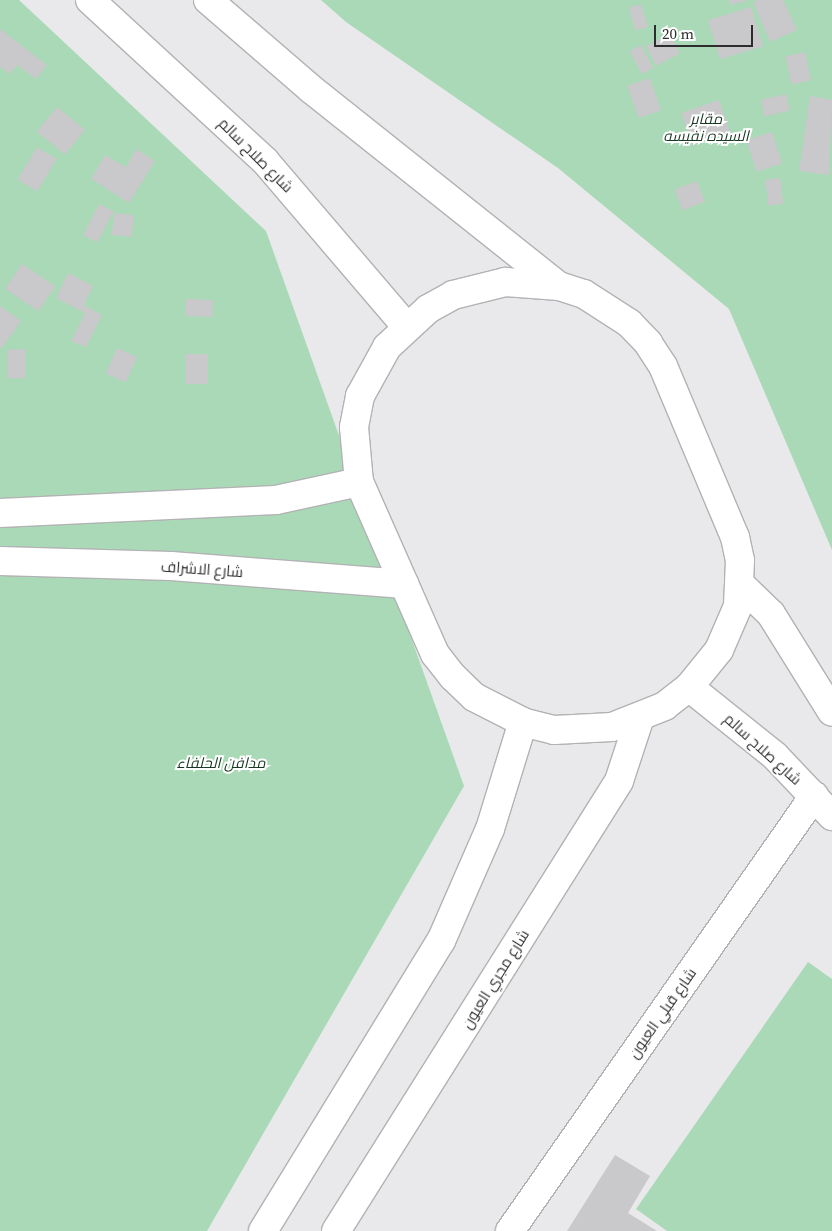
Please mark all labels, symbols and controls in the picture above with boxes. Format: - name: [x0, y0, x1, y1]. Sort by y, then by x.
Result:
- scale bar: [657, 15, 756, 47]
- text: 20 m: [662, 23, 694, 44]
- park label: مقابر السيده نفيسه: [663, 109, 749, 144]
- street label: شارع صلاح سالم: [215, 114, 297, 196]
- street label: شارع الاشراف: [160, 557, 244, 581]
- street label: شارع صلاح سالم: [721, 710, 805, 788]
- park label: مدافن الحلفاء: [177, 754, 265, 772]
- street label: شارع مجري العيون: [457, 926, 533, 1032]
- street label: شارع قبلي العيون: [624, 964, 700, 1062]

